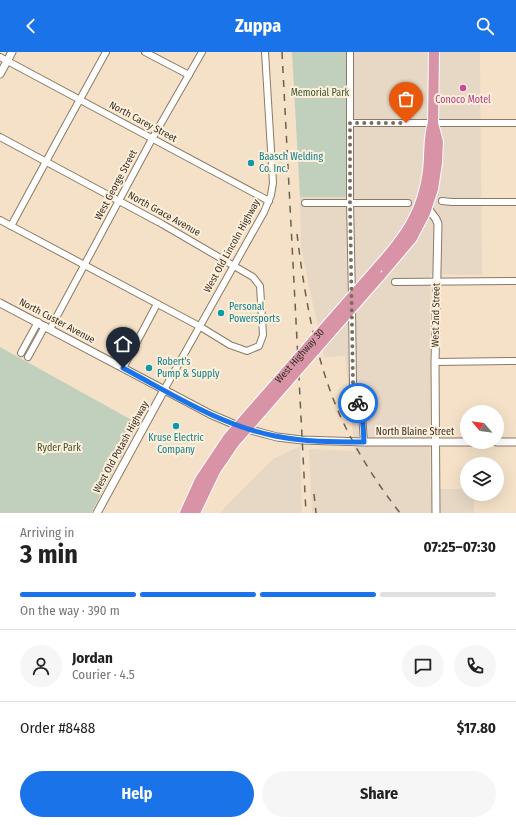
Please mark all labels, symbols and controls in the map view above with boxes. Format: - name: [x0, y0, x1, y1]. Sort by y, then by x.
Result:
- icon: back: [20, 15, 42, 37]
- text: Zuppa: [235, 15, 281, 37]
- icon: search: [474, 15, 496, 37]
- pin: [389, 82, 423, 123]
- marker: Conoco Motel: [458, 83, 468, 93]
- park label: Memorial Park: [291, 87, 350, 99]
- icon: bag: [395, 88, 417, 110]
- place label: Conoco Motel: [435, 94, 491, 106]
- street label: North Carey Street: [107, 99, 180, 145]
- street label: West George Street: [92, 147, 140, 222]
- place label: Baasch Welding Co. Inc.: [259, 151, 323, 175]
- marker: Baasch Welding Co. Inc.: [246, 158, 256, 168]
- street label: North Grace Avenue: [126, 189, 202, 239]
- street label: West Old Lincoln Highway: [201, 197, 263, 295]
- street label: West 2nd Street: [429, 282, 443, 347]
- street label: North Custer Avenue: [17, 296, 97, 346]
- place label: Personal Powersports: [229, 301, 280, 325]
- marker: Personal Powersports: [216, 308, 226, 318]
- street label: West Highway 30: [273, 326, 327, 386]
- pin: [106, 327, 140, 368]
- icon: home: [112, 333, 134, 355]
- place label: Robert's Pump & Supply: [157, 356, 220, 380]
- marker: Robert's Pump & Supply: [144, 363, 154, 373]
- courier: [338, 383, 378, 423]
- icon: bike: [347, 392, 369, 414]
- street label: West Old Potash Highway: [91, 399, 151, 495]
- north arrow: [460, 405, 504, 449]
- map controls: [460, 405, 504, 501]
- marker: Kruse Electric Company: [171, 421, 181, 431]
- street label: North Blaine Street: [376, 426, 455, 438]
- place label: Kruse Electric Company: [148, 432, 204, 456]
- park label: Ryder Park: [37, 442, 81, 454]
- button: layers: [460, 457, 504, 501]
- text: Arriving in: [20, 525, 74, 540]
- text: 07:25–07:30: [424, 538, 496, 556]
- text: 3 min: [20, 539, 78, 570]
- text: On the way · 390 m: [20, 603, 120, 618]
- button: person: [20, 645, 62, 687]
- button: chat: [402, 645, 444, 687]
- button: phone: [454, 645, 496, 687]
- text: Jordan: [72, 649, 113, 667]
- text: Courier · 4.5: [72, 667, 135, 682]
- text: Order #8488: [20, 719, 95, 737]
- text: $17.80: [457, 719, 496, 737]
- button: Help: [20, 771, 254, 817]
- button: Share: [262, 771, 496, 817]

